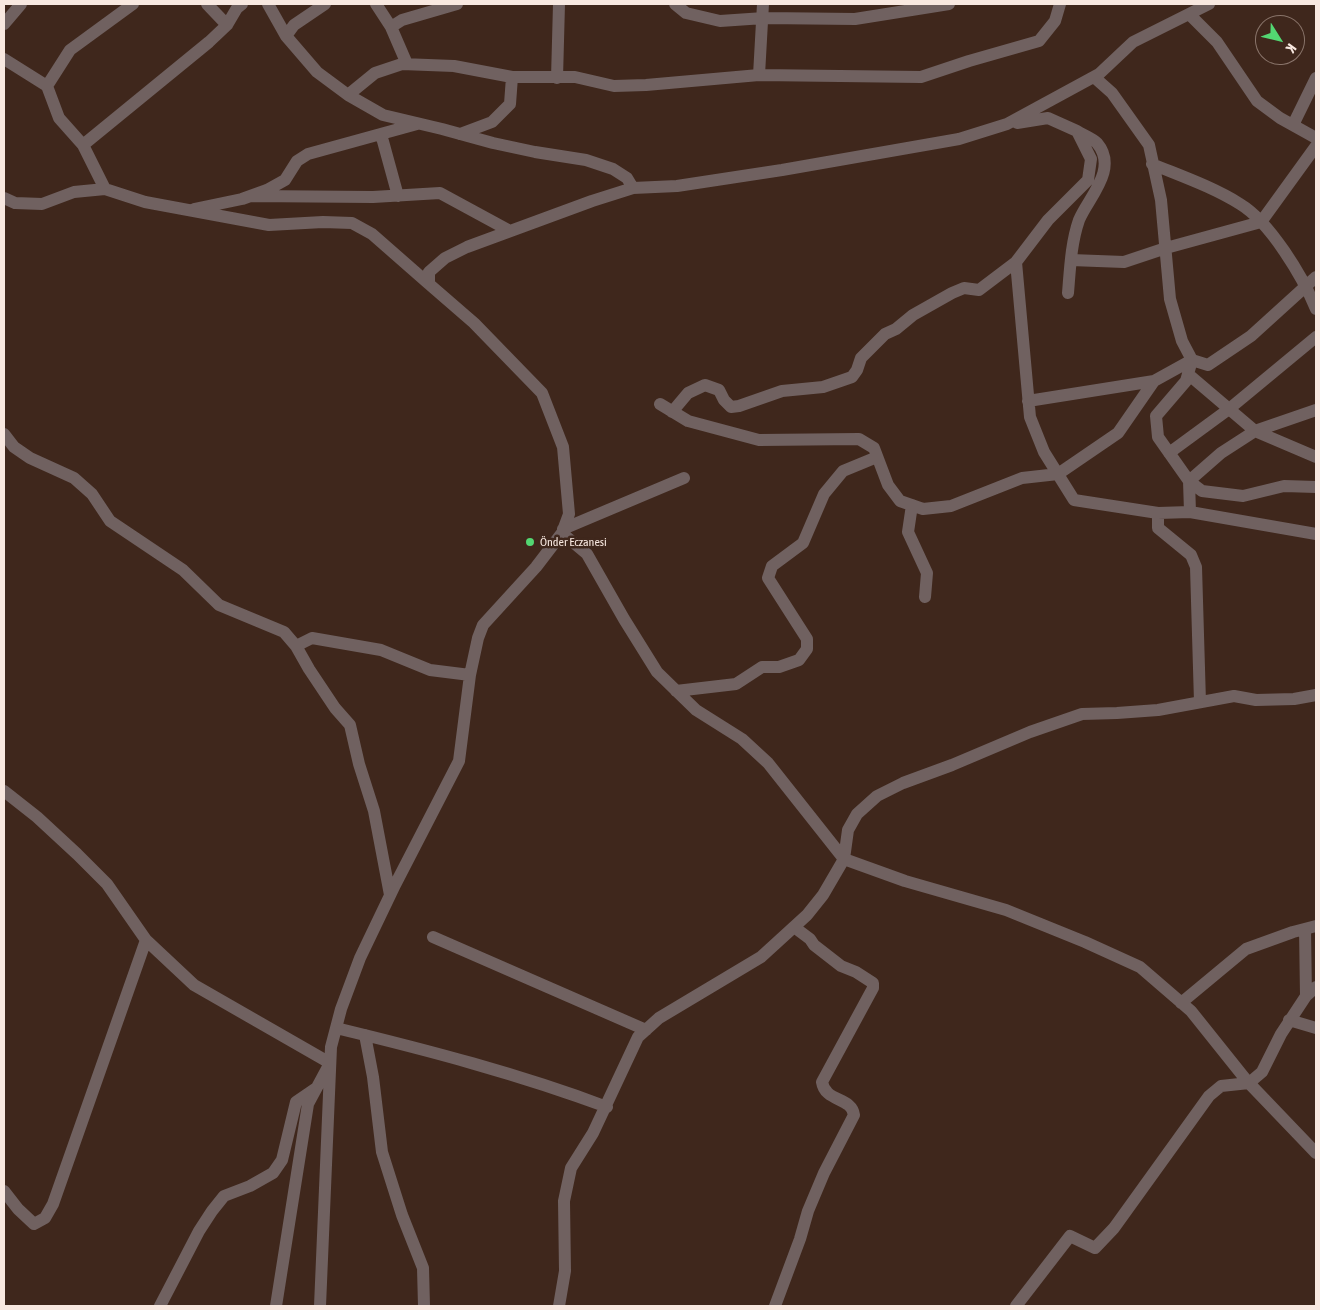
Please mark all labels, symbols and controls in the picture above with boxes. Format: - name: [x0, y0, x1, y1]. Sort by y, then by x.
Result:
- north arrow: [1255, 15, 1305, 65]
- text: K: [1283, 41, 1300, 56]
- place label: Önder Eczanesi: [540, 535, 607, 549]
- marker: Önder Eczanesi: [524, 536, 536, 548]

